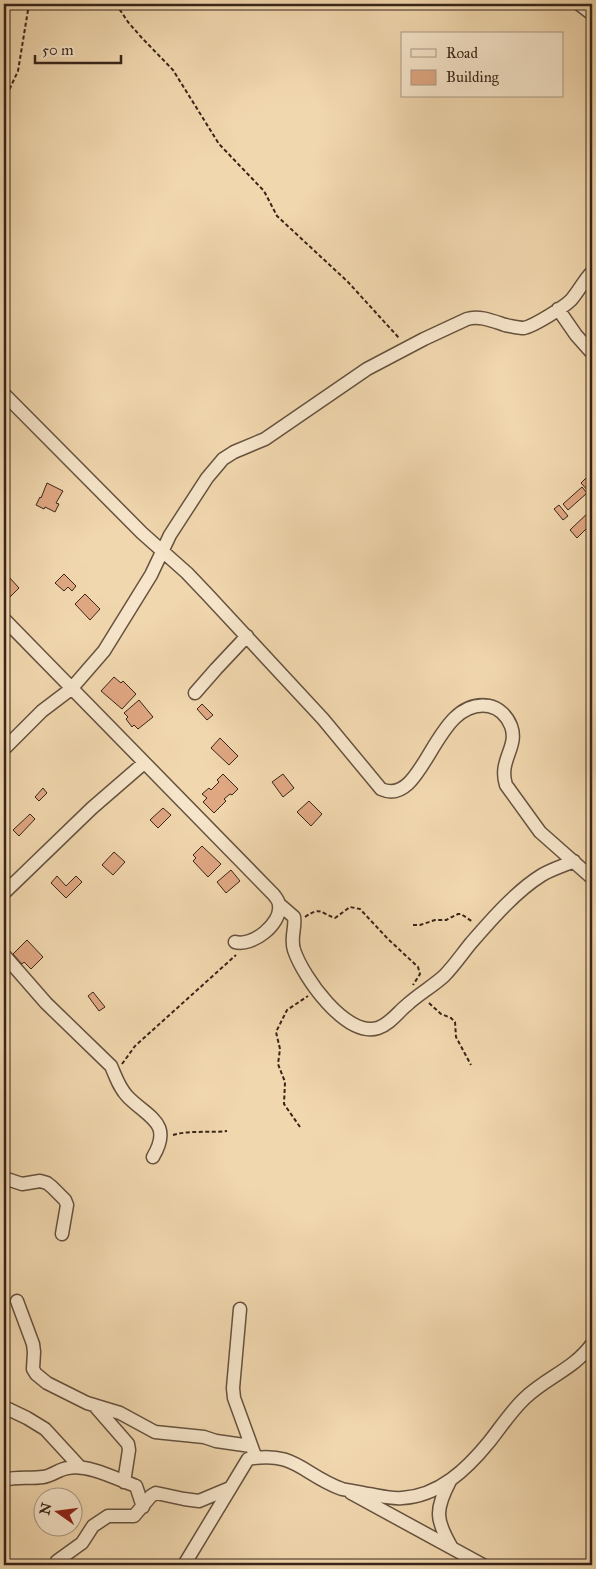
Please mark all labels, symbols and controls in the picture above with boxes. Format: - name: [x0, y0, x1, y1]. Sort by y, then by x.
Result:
- scale bar: [35, 32, 121, 64]
- legend: [401, 32, 564, 98]
- text: 50 m: [42, 41, 74, 59]
- text: Road: [446, 44, 478, 62]
- text: Building: [446, 68, 500, 86]
- north arrow: [32, 1486, 82, 1536]
- text: N: [36, 1501, 56, 1517]

